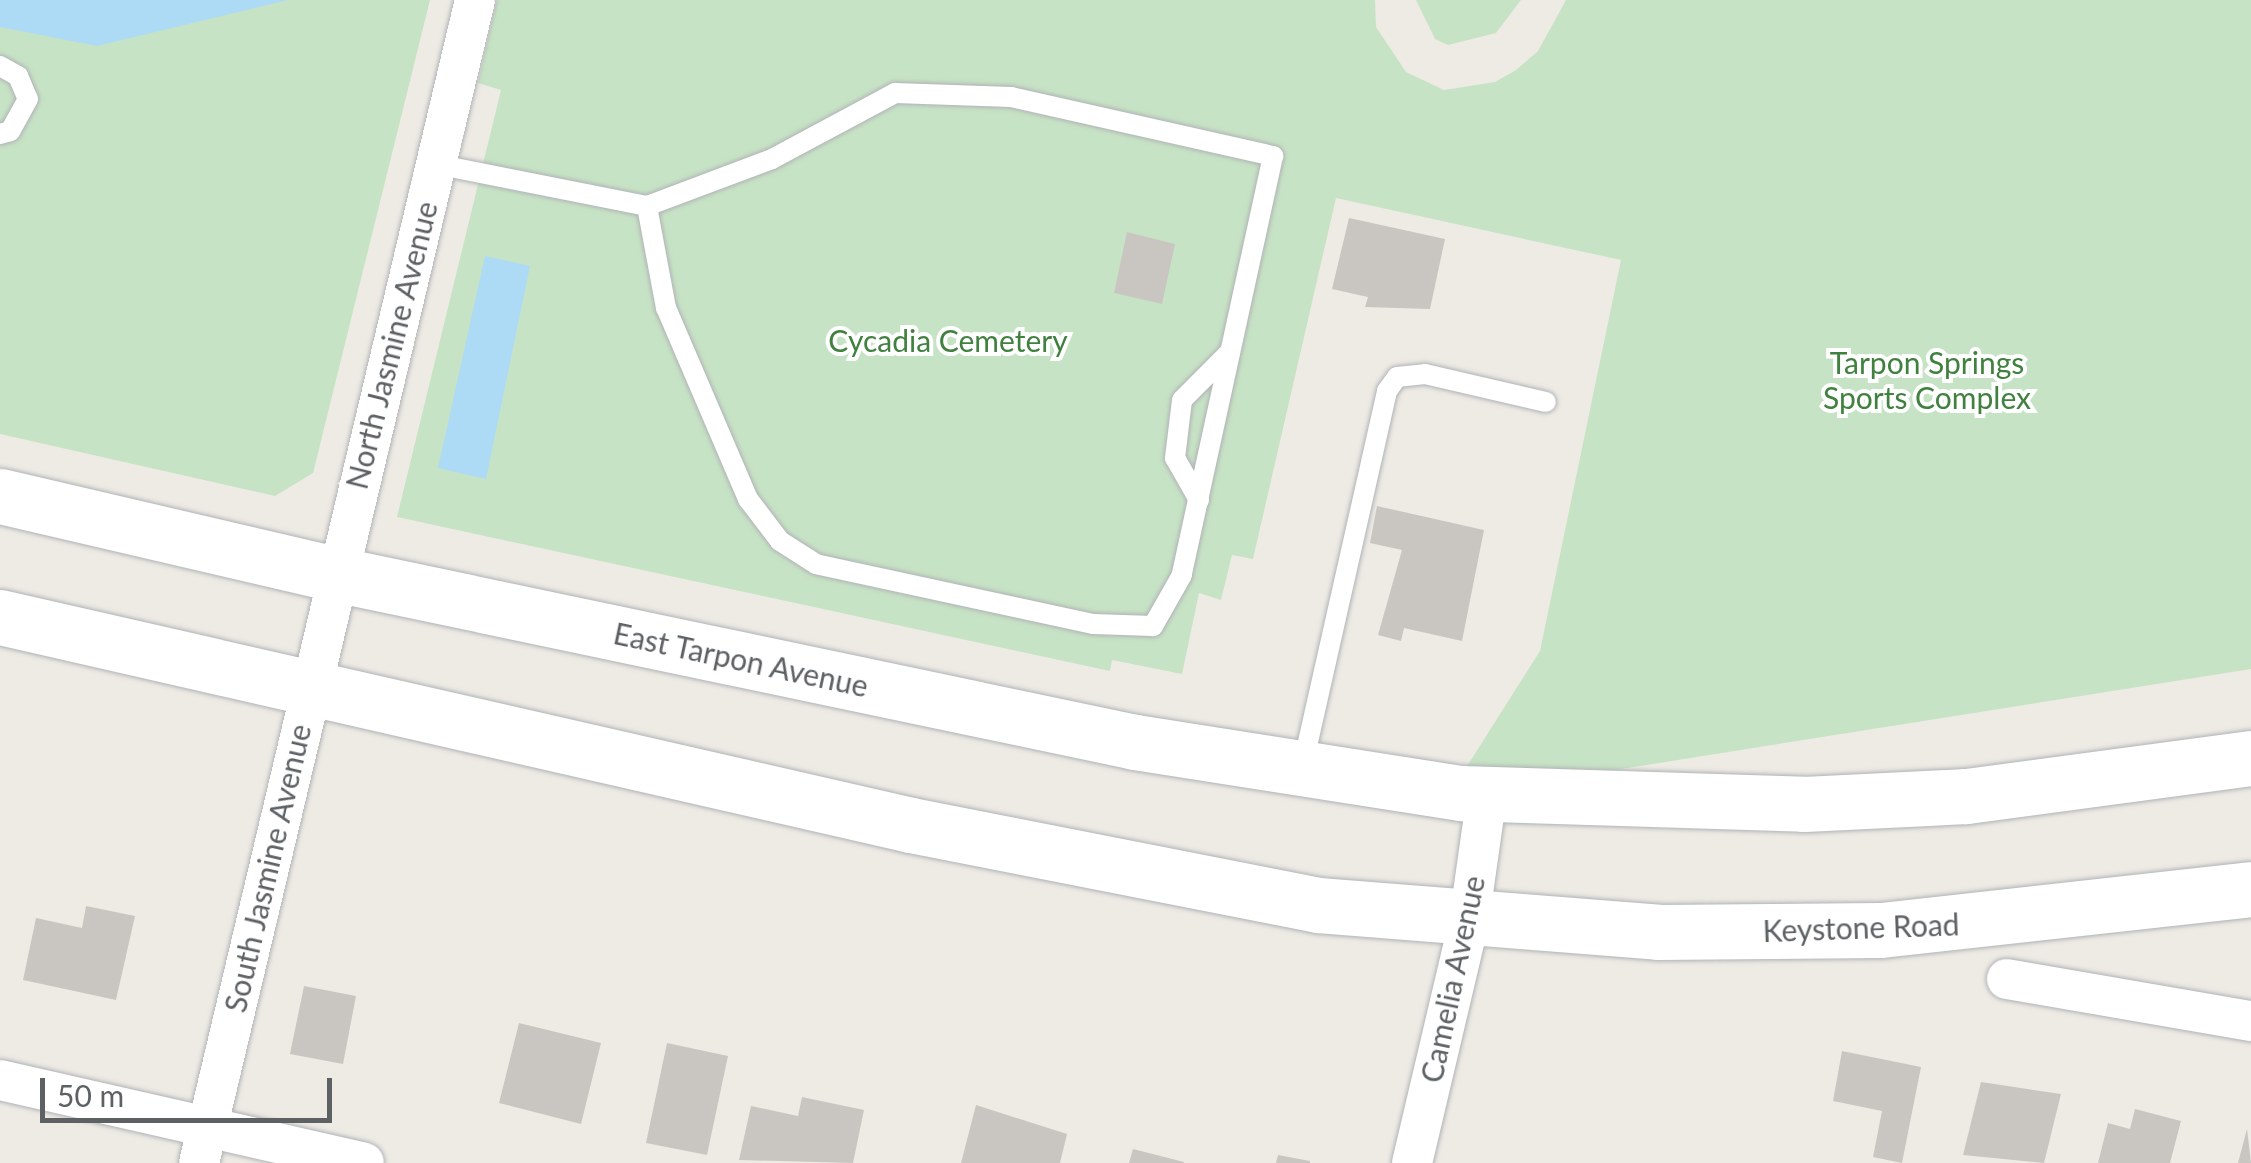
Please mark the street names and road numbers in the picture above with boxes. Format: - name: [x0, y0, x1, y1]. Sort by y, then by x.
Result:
- street label: North Jasmine Avenue: [338, 197, 444, 493]
- street label: East Tarpon Avenue: [610, 614, 872, 704]
- street label: South Jasmine Avenue: [216, 719, 318, 1017]
- street label: Camelia Avenue: [1412, 872, 1492, 1086]
- street label: Keystone Road: [1762, 906, 1960, 948]

